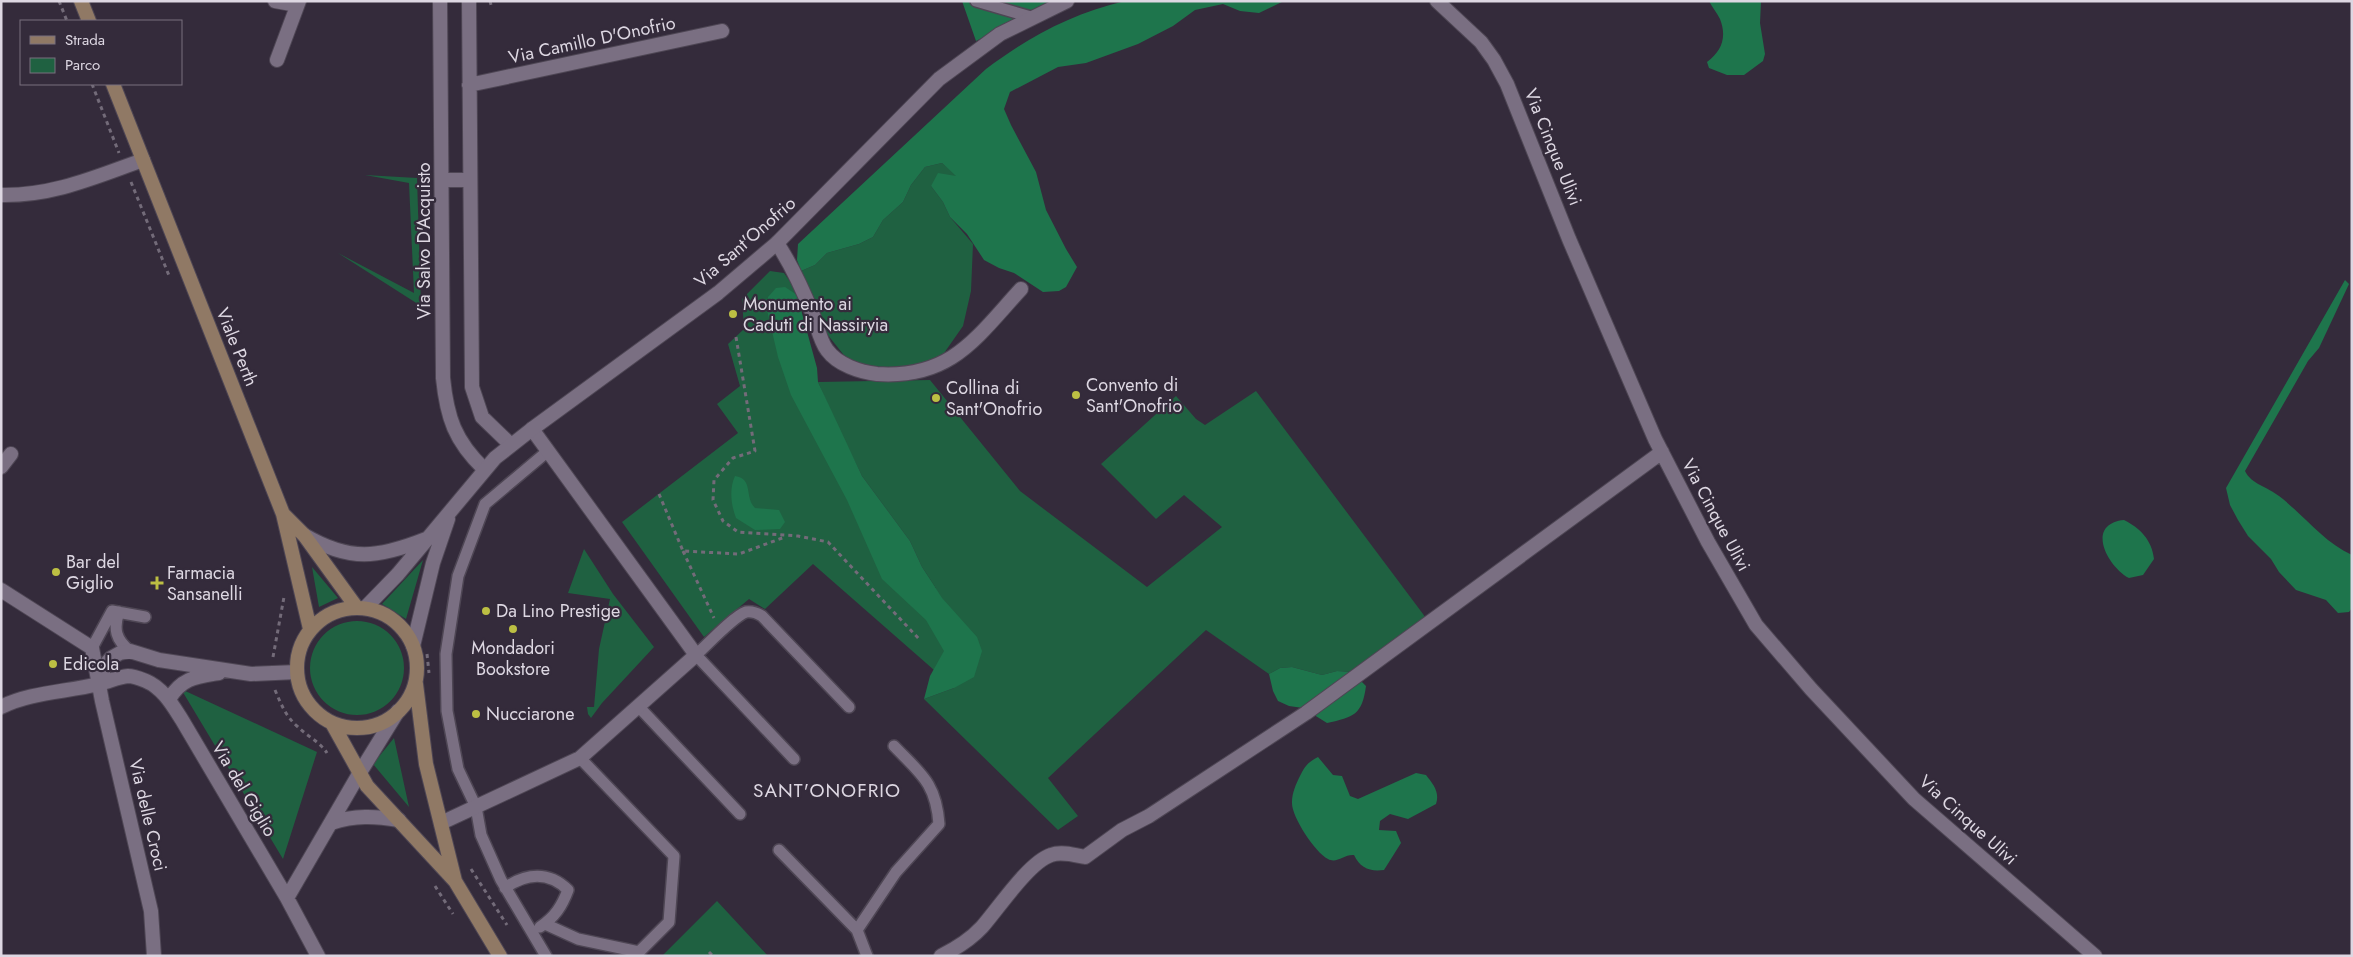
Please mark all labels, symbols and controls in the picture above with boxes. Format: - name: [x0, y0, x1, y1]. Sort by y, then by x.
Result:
- street label: Via Camillo D'Onofrio: [506, 10, 678, 70]
- legend: [20, 20, 182, 85]
- text: Strada: [65, 29, 105, 51]
- text: Parco: [65, 54, 100, 76]
- street label: Via Cinque Ulivi: [1518, 85, 1588, 209]
- street label: Via Salvo D'Acquisto: [411, 162, 437, 320]
- street label: Via Sant'Onofrio: [689, 190, 802, 293]
- place label: Monumento ai Caduti di Nassiryia: [743, 291, 888, 338]
- street label: Viale Perth: [209, 304, 265, 390]
- marker: Monumento ai Caduti di Nassiryia: [727, 308, 739, 320]
- place label: Convento di Sant'Onofrio: [1086, 372, 1182, 419]
- place label: Collina di Sant'Onofrio: [946, 375, 1042, 422]
- marker: Convento di Sant'Onofrio: [1070, 389, 1082, 401]
- marker: Collina di Sant'Onofrio: [930, 392, 942, 404]
- street label: Via Cinque Ulivi: [1675, 454, 1757, 576]
- place label: Bar del Giglio: [66, 549, 120, 596]
- place label: Farmacia Sansanelli: [167, 560, 243, 607]
- marker: Bar del Giglio: [50, 566, 62, 578]
- marker: Farmacia Sansanelli: [151, 577, 163, 589]
- place label: Da Lino Prestige: [496, 598, 620, 624]
- marker: Da Lino Prestige: [480, 605, 492, 617]
- marker: Mondadori Bookstore: [507, 623, 519, 635]
- place label: Mondadori Bookstore: [471, 635, 555, 682]
- place label: Edicola: [63, 651, 119, 677]
- marker: Edicola: [47, 658, 59, 670]
- place label: Nucciarone: [486, 701, 574, 727]
- marker: Nucciarone: [470, 708, 482, 720]
- street label: Via del Giglio: [205, 736, 283, 842]
- street label: Via delle Croci: [122, 756, 174, 874]
- street label: Via Cinque Ulivi: [1913, 769, 2023, 871]
- district label: SANT'ONOFRIO: [753, 777, 901, 804]

